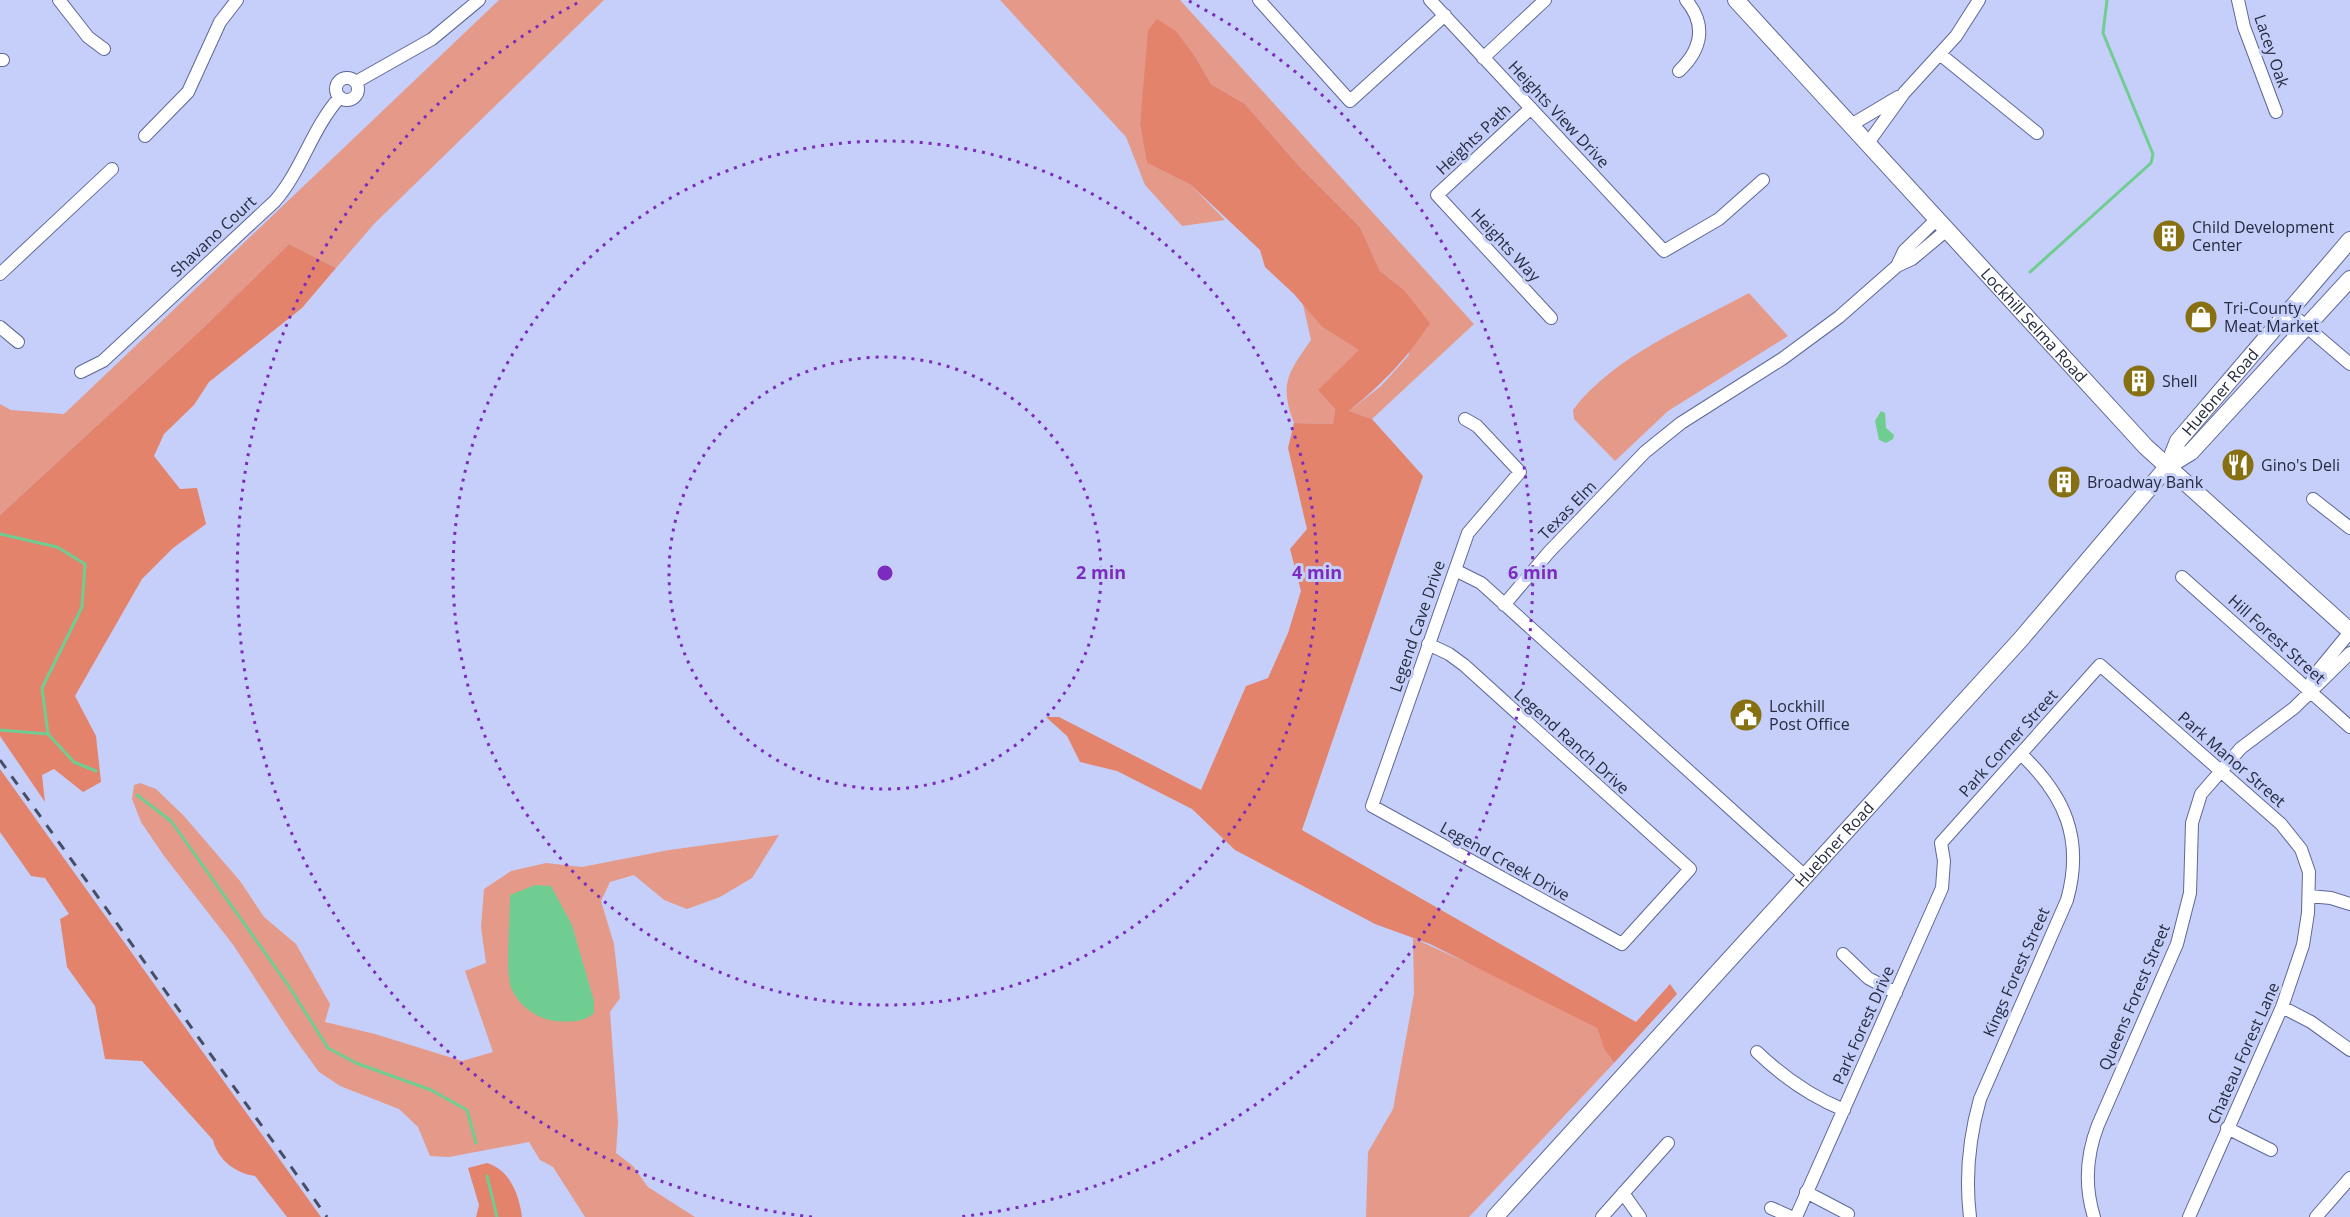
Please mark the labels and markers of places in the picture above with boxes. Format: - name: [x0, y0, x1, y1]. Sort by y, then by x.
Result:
- place label: Child Development Center: [2192, 216, 2335, 256]
- building icon: Child Development Center: [2151, 218, 2187, 254]
- place label: Tri-County Meat Market: [2224, 297, 2319, 337]
- shop icon: Tri-County Meat Market: [2183, 299, 2219, 335]
- building icon: Shell: [2121, 363, 2157, 399]
- place label: Shell: [2162, 370, 2198, 392]
- restaurant icon: Gino's Deli: [2220, 447, 2256, 483]
- place label: Gino's Deli: [2261, 454, 2340, 476]
- building icon: Broadway Bank: [2046, 464, 2082, 500]
- place label: Broadway Bank: [2087, 471, 2204, 493]
- centre of rings: [875, 563, 895, 583]
- place label: Lockhill Post Office: [1769, 695, 1850, 735]
- public building icon: Lockhill Post Office: [1728, 697, 1764, 733]

